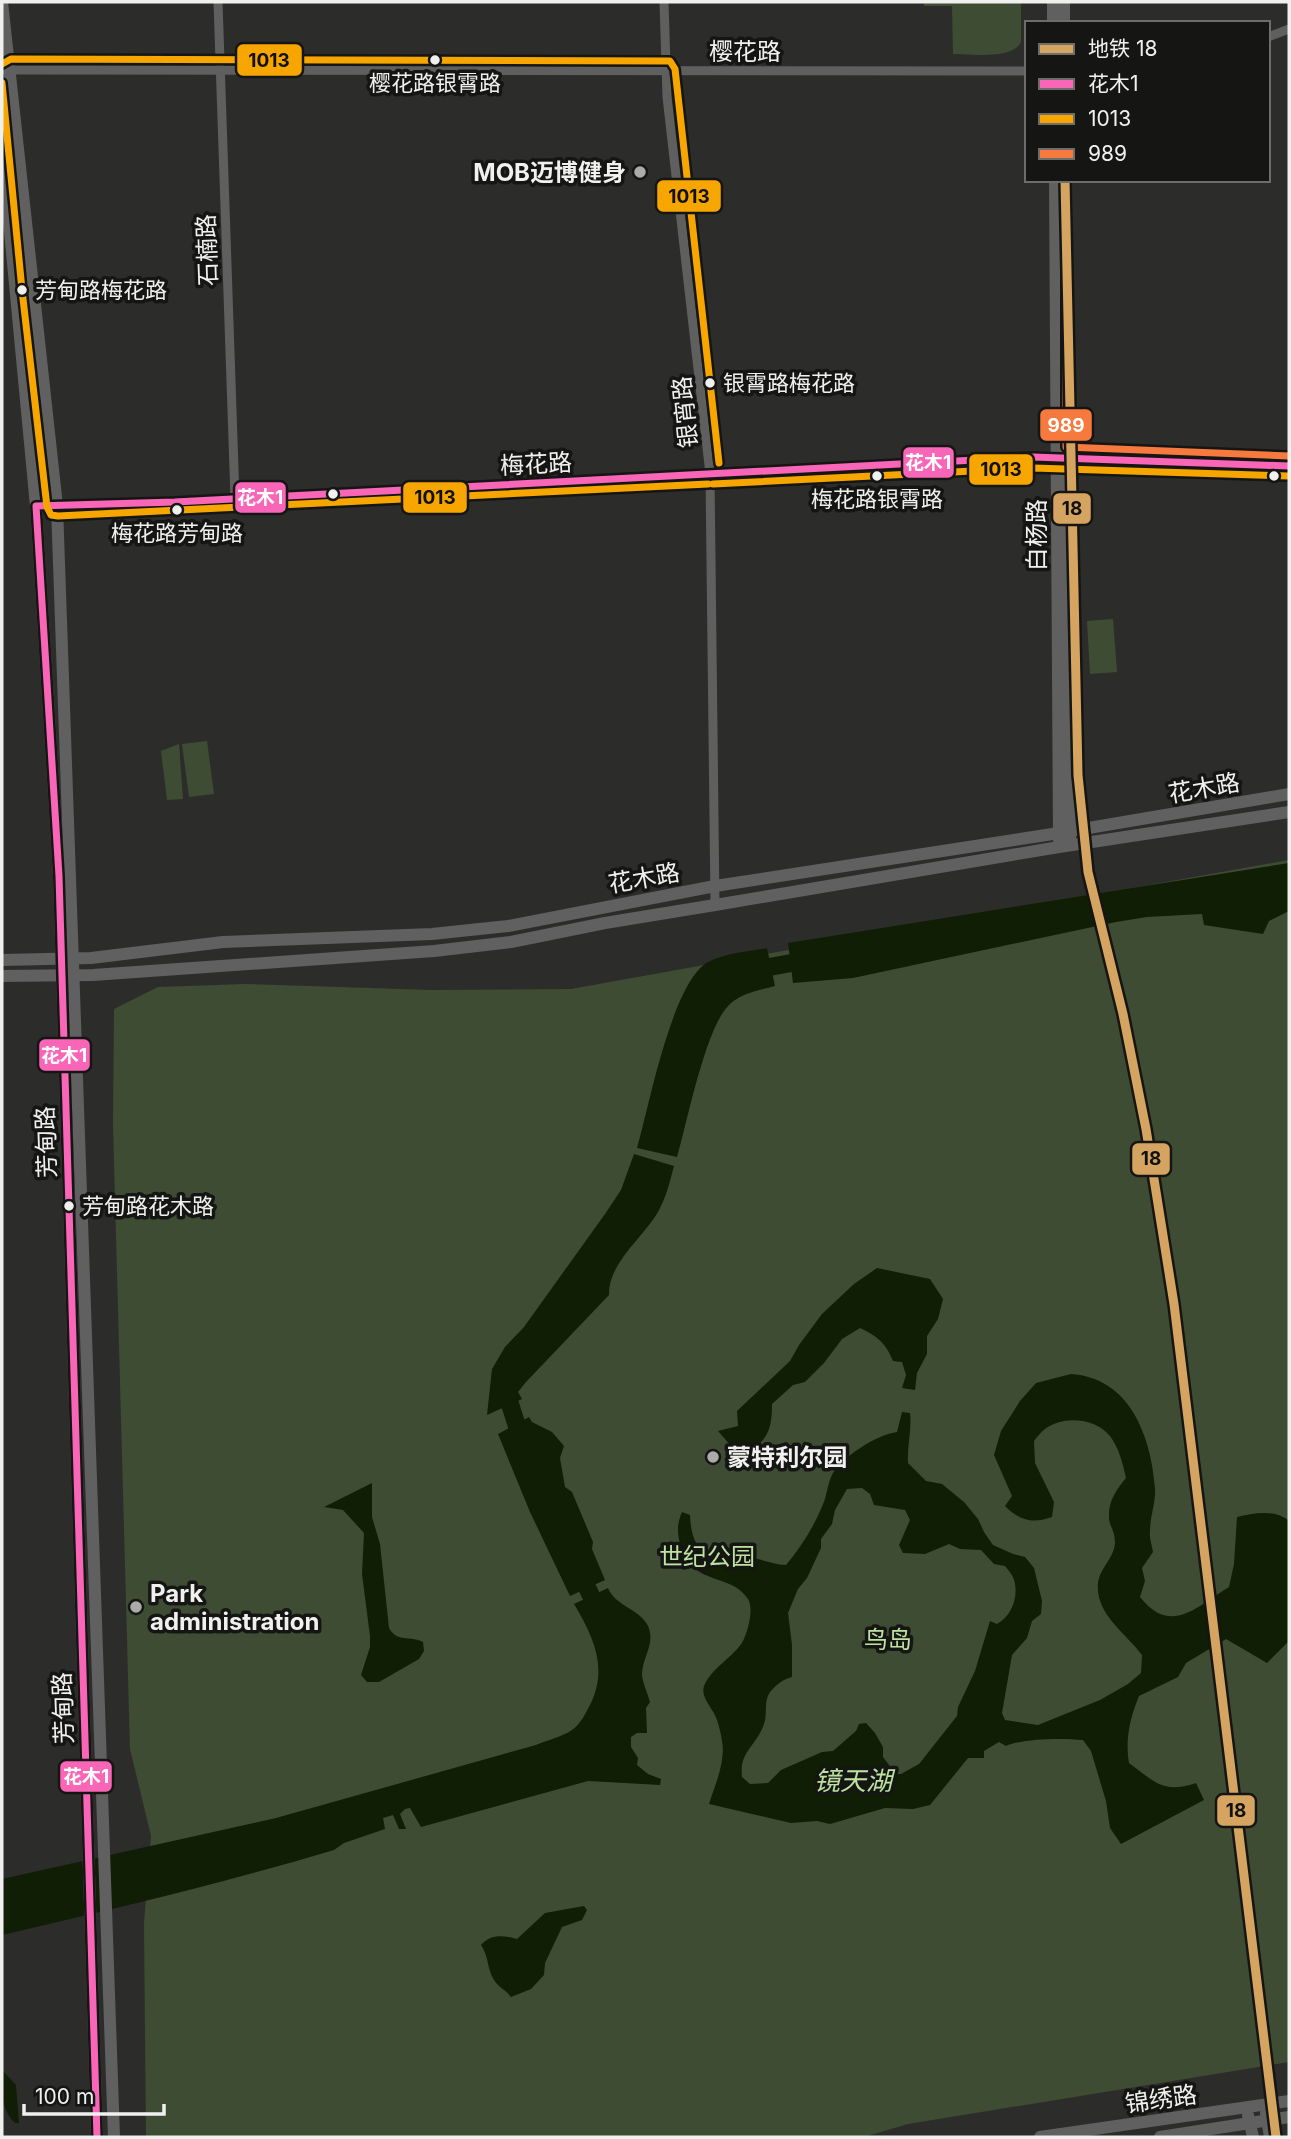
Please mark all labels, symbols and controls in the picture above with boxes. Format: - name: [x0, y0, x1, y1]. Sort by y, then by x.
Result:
- legend: [1025, 21, 1270, 182]
- text: 地铁 18: [1088, 36, 1157, 61]
- street label: 樱花路: [709, 37, 781, 66]
- line badge: 1013: [236, 43, 303, 77]
- text: 1013: [248, 49, 290, 72]
- marker: 樱花路银霄路: [428, 53, 442, 67]
- place label: 樱花路银霄路: [369, 70, 501, 96]
- text: 花木1: [1088, 71, 1139, 96]
- text: 1013: [1088, 106, 1131, 131]
- text: 989: [1088, 141, 1127, 166]
- place label: MOB迈博健身: [473, 158, 626, 187]
- marker: MOB迈博健身: [632, 164, 648, 180]
- line badge: 1013: [656, 179, 722, 213]
- text: 1013: [668, 185, 710, 208]
- street label: 石楠路: [191, 214, 223, 286]
- place label: 芳甸路梅花路: [35, 277, 167, 303]
- marker: 芳甸路梅花路: [15, 283, 29, 297]
- place label: 银霄路梅花路: [723, 370, 855, 396]
- street label: 银宵路: [667, 375, 703, 449]
- marker: 银霄路梅花路: [703, 376, 717, 390]
- line badge: 989: [1039, 408, 1093, 442]
- text: 989: [1047, 414, 1085, 437]
- line badge: 花木1: [902, 446, 955, 479]
- street label: 梅花路: [499, 448, 573, 480]
- text: 花木1: [905, 451, 951, 474]
- line badge: 1013: [968, 453, 1034, 486]
- text: 1013: [980, 458, 1022, 481]
- marker: 梅花路银霄路: [870, 469, 884, 483]
- unlabelled marker: [1267, 469, 1281, 483]
- line badge: 花木1: [234, 481, 287, 514]
- line badge: 1013: [402, 481, 468, 514]
- text: 花木1: [237, 486, 283, 509]
- text: 1013: [414, 486, 456, 509]
- place label: 梅花路银霄路: [811, 486, 943, 512]
- unlabelled marker: [326, 487, 340, 501]
- line badge: 18: [1052, 492, 1092, 525]
- text: 18: [1062, 497, 1082, 520]
- street label: 白杨路: [1022, 499, 1051, 571]
- marker: 梅花路芳甸路: [170, 503, 184, 517]
- place label: 梅花路芳甸路: [111, 520, 243, 546]
- street label: 花木路: [1166, 767, 1242, 809]
- street label: 花木路: [606, 857, 682, 899]
- line badge: 花木1: [38, 1038, 91, 1072]
- text: 花木1: [41, 1044, 87, 1067]
- street label: 芳甸路: [30, 1106, 62, 1178]
- line badge: 18: [1131, 1142, 1171, 1176]
- text: 18: [1141, 1147, 1161, 1170]
- place label: 芳甸路花木路: [82, 1193, 214, 1219]
- marker: 芳甸路花木路: [62, 1199, 76, 1213]
- place label: 蒙特利尔园: [727, 1443, 847, 1472]
- marker: 蒙特利尔园: [705, 1449, 721, 1465]
- park label: 世纪公园: [659, 1542, 755, 1571]
- place label: Park administration: [150, 1579, 319, 1636]
- marker: Park administration: [128, 1599, 144, 1615]
- park label: 鸟岛: [864, 1625, 912, 1654]
- street label: 芳甸路: [47, 1672, 79, 1744]
- line badge: 花木1: [59, 1760, 113, 1793]
- text: 花木1: [63, 1765, 109, 1788]
- water label: 镜天湖: [814, 1765, 896, 1796]
- line badge: 18: [1216, 1794, 1256, 1827]
- text: 18: [1226, 1799, 1246, 1822]
- scale bar: [24, 2072, 164, 2116]
- street label: 锦绣路: [1123, 2080, 1199, 2118]
- text: 100 m: [35, 2084, 94, 2109]

